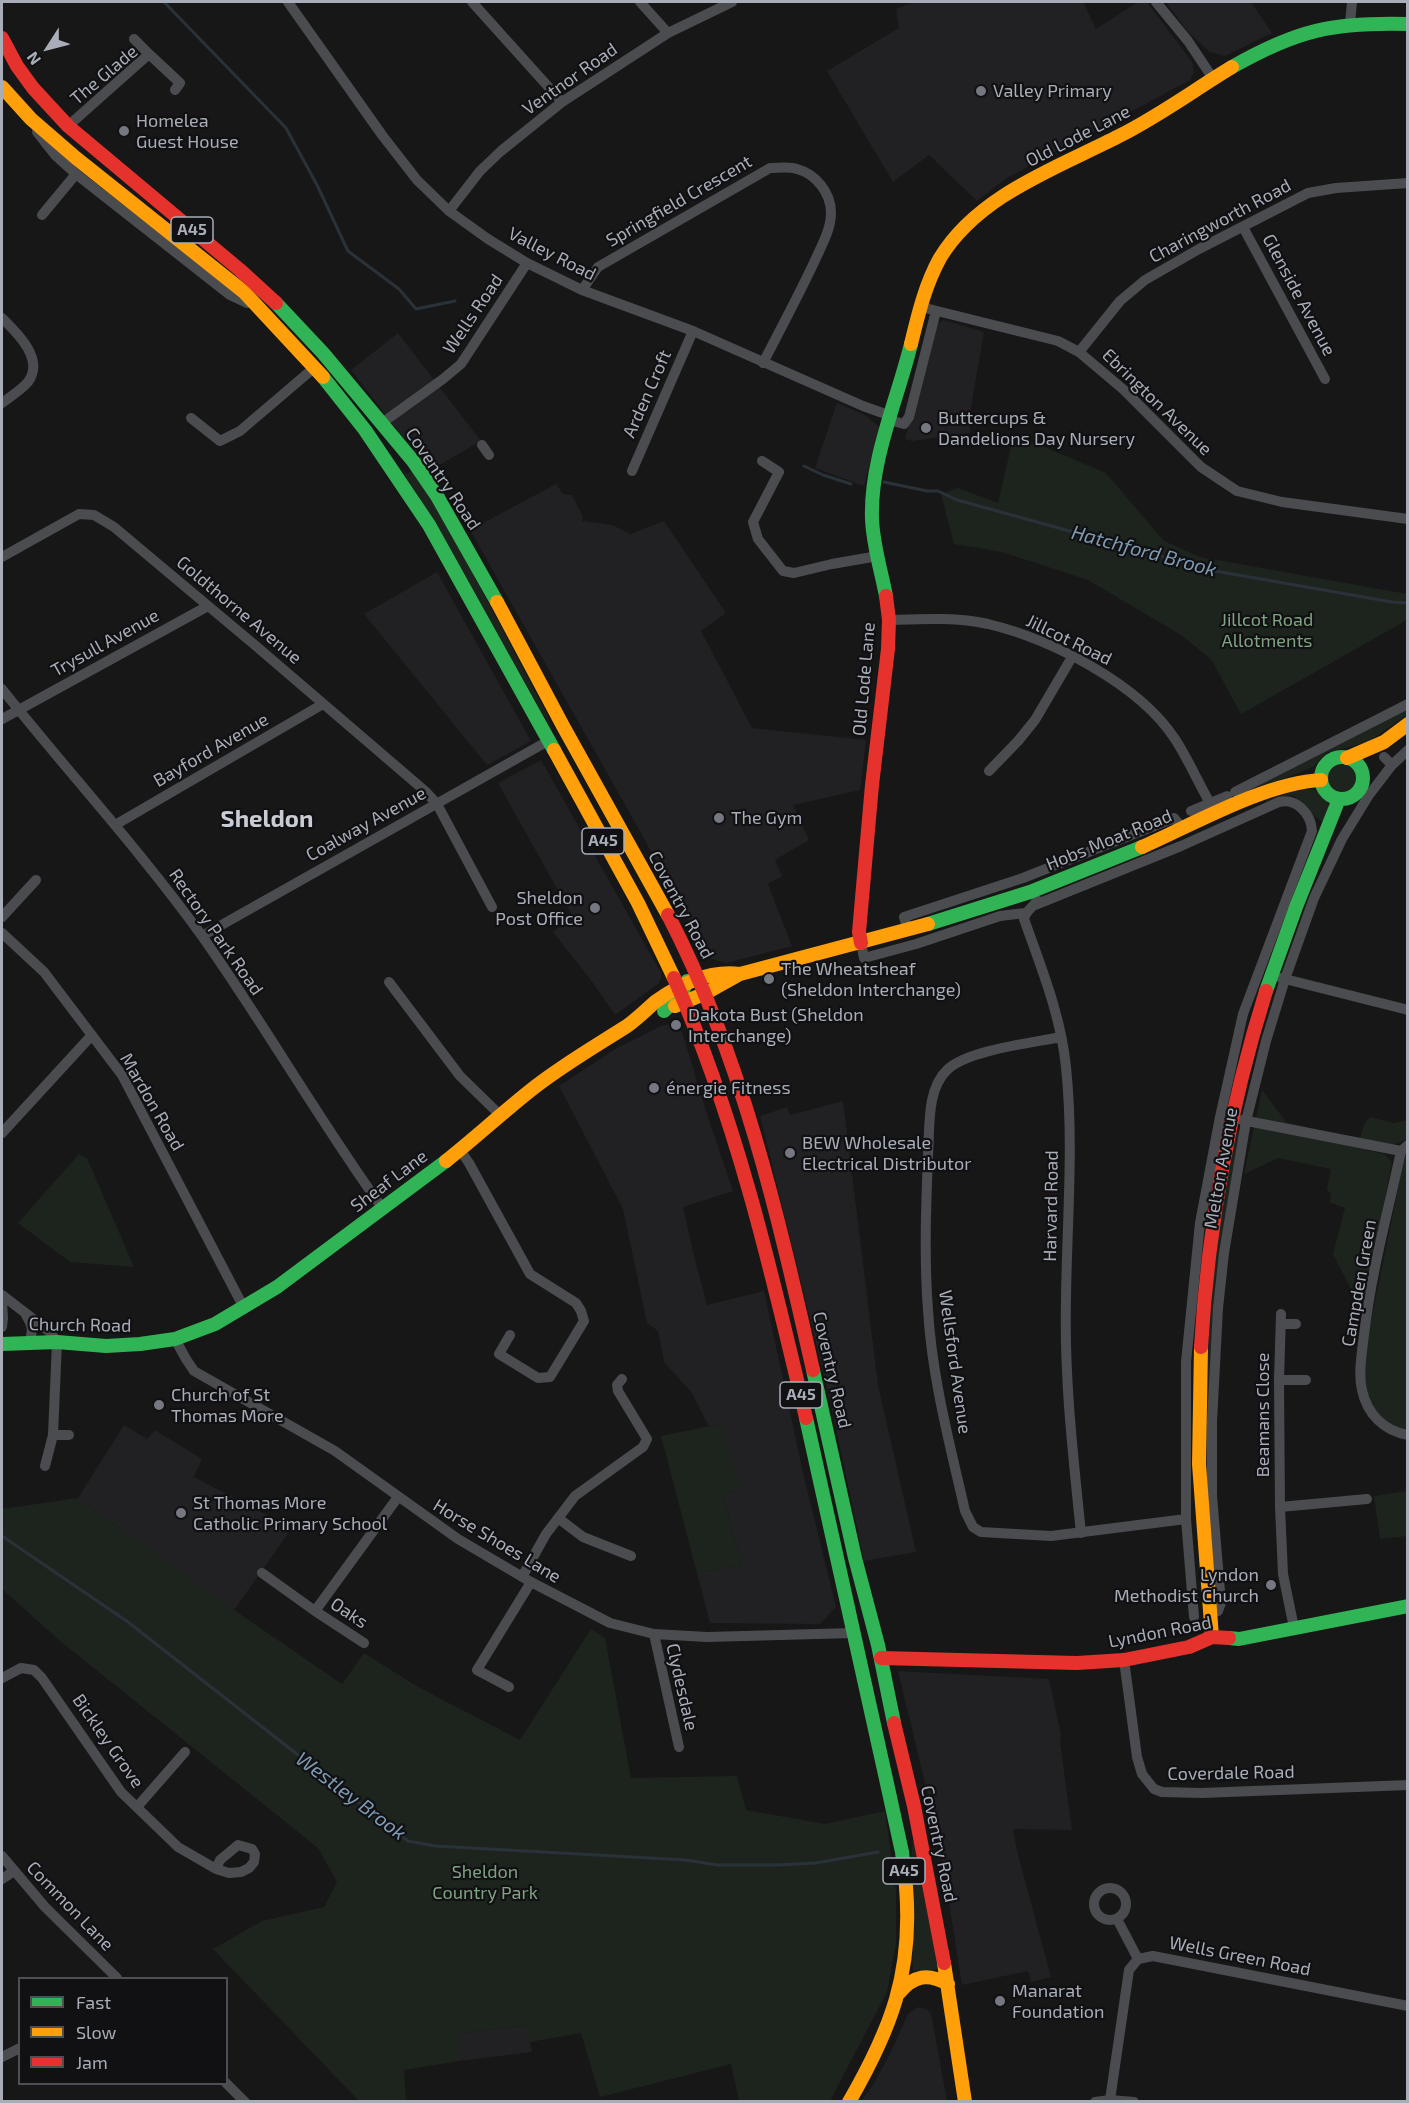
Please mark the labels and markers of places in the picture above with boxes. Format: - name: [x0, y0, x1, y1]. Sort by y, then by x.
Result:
- place label: Valley Primary: [993, 80, 1112, 102]
- marker: Valley Primary: [974, 84, 988, 98]
- place label: Homelea Guest House: [136, 110, 239, 152]
- marker: Homelea Guest House: [117, 124, 131, 138]
- place label: Buttercups & Dandelions Day Nursery: [938, 407, 1135, 450]
- marker: Buttercups & Dandelions Day Nursery: [919, 421, 933, 435]
- place label: The Gym: [731, 807, 802, 829]
- marker: The Gym: [712, 811, 726, 825]
- place label: Sheldon Post Office: [495, 887, 583, 930]
- marker: Sheldon Post Office: [588, 901, 602, 915]
- place label: The Wheatsheaf (Sheldon Interchange): [781, 958, 961, 1000]
- marker: The Wheatsheaf (Sheldon Interchange): [762, 972, 776, 986]
- place label: Dakota Bust (Sheldon Interchange): [688, 1004, 864, 1046]
- marker: Dakota Bust (Sheldon Interchange): [669, 1018, 683, 1032]
- place label: énergie Fitness: [666, 1077, 791, 1099]
- marker: énergie Fitness: [647, 1081, 661, 1095]
- place label: BEW Wholesale Electrical Distributor: [802, 1132, 971, 1174]
- marker: BEW Wholesale Electrical Distributor: [783, 1146, 797, 1160]
- place label: Church of St Thomas More: [171, 1384, 284, 1426]
- marker: Church of St Thomas More: [152, 1398, 166, 1412]
- place label: St Thomas More Catholic Primary School: [193, 1492, 387, 1534]
- marker: St Thomas More Catholic Primary School: [174, 1506, 188, 1520]
- place label: Lyndon Methodist Church: [1114, 1564, 1259, 1606]
- marker: Lyndon Methodist Church: [1264, 1578, 1278, 1592]
- place label: Manarat Foundation: [1012, 1980, 1105, 2022]
- marker: Manarat Foundation: [993, 1994, 1007, 2008]

